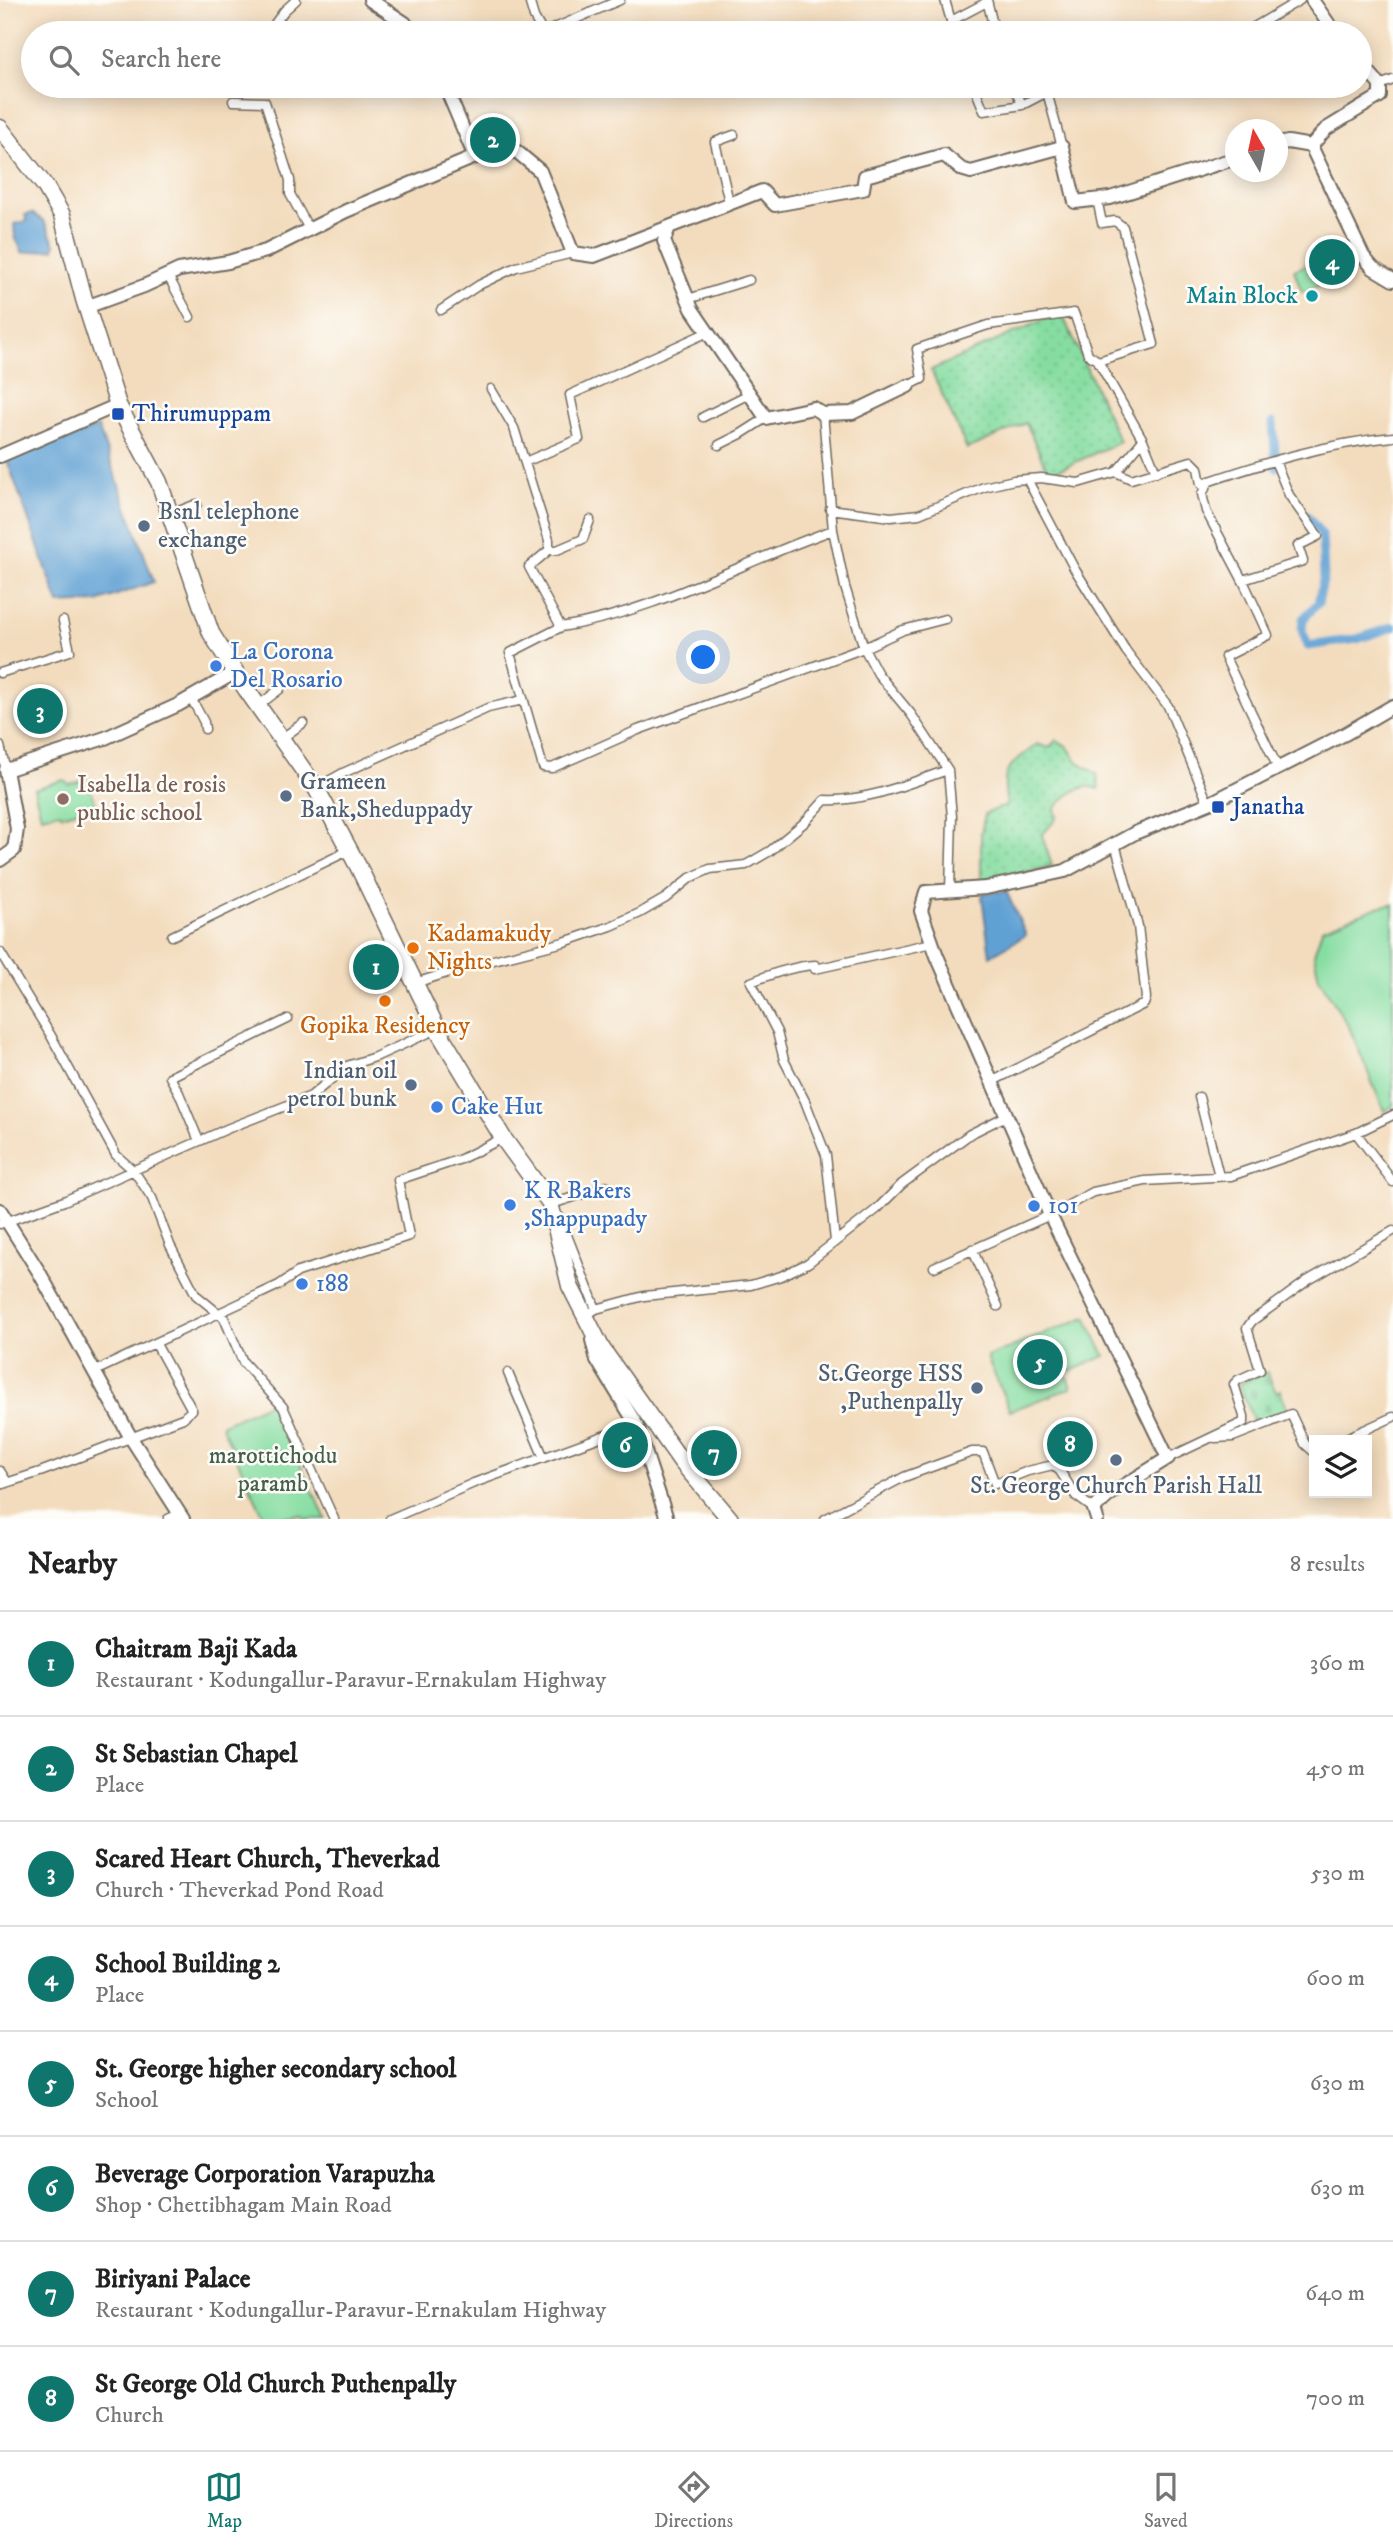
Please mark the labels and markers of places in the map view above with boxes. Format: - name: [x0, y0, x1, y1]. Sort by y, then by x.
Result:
- pin: 2: [470, 114, 516, 166]
- pin: 4: [1309, 236, 1355, 288]
- place label: Main Block: [1186, 281, 1298, 311]
- marker: Main Block: [1304, 288, 1320, 304]
- place label: Thirumuppam: [132, 399, 271, 429]
- marker: Thirumuppam: [110, 406, 126, 422]
- place label: Bsnl telephone exchange: [158, 497, 299, 555]
- marker: Bsnl telephone exchange: [136, 518, 152, 534]
- place label: La Corona Del Rosario: [230, 637, 343, 695]
- marker: La Corona Del Rosario: [208, 658, 224, 674]
- pin: 3: [17, 685, 63, 737]
- place label: Grameen Bank,Sheduppady: [300, 767, 473, 825]
- place label: Isabella de rosis public school: [76, 770, 226, 828]
- marker: Grameen Bank,Sheduppady: [278, 788, 294, 804]
- marker: Isabella de rosis public school: [55, 791, 71, 807]
- place label: Janatha: [1230, 792, 1305, 822]
- marker: Janatha: [1210, 799, 1226, 815]
- place label: Kadamakudy Nights: [427, 919, 552, 977]
- marker: Kadamakudy Nights: [405, 940, 421, 956]
- pin: 1: [353, 941, 399, 993]
- marker: Gopika Residency: [377, 993, 393, 1009]
- place label: Gopika Residency: [300, 1011, 471, 1041]
- place label: Indian oil petrol bunk: [286, 1056, 398, 1114]
- marker: Indian oil petrol bunk: [403, 1077, 419, 1093]
- place label: Cake Hut: [451, 1092, 543, 1122]
- marker: Cake Hut: [429, 1099, 445, 1115]
- place label: K R Bakers ,Shappupady: [524, 1176, 648, 1234]
- place label: 101: [1048, 1191, 1078, 1221]
- marker: K R Bakers ,Shappupady: [502, 1197, 518, 1213]
- marker: 101: [1026, 1198, 1042, 1214]
- place label: 188: [316, 1269, 349, 1299]
- marker: 188: [294, 1276, 310, 1292]
- pin: 5: [1017, 1336, 1063, 1388]
- place label: St.George HSS ,Puthenpally: [818, 1359, 964, 1417]
- marker: St.George HSS ,Puthenpally: [969, 1380, 985, 1396]
- pin: 8: [1047, 1418, 1093, 1470]
- pin: 6: [602, 1419, 648, 1471]
- pin: 7: [691, 1427, 737, 1479]
- marker: St. George Church Parish Hall: [1108, 1452, 1124, 1468]
- place label: St. George Church Parish Hall: [970, 1471, 1263, 1501]

